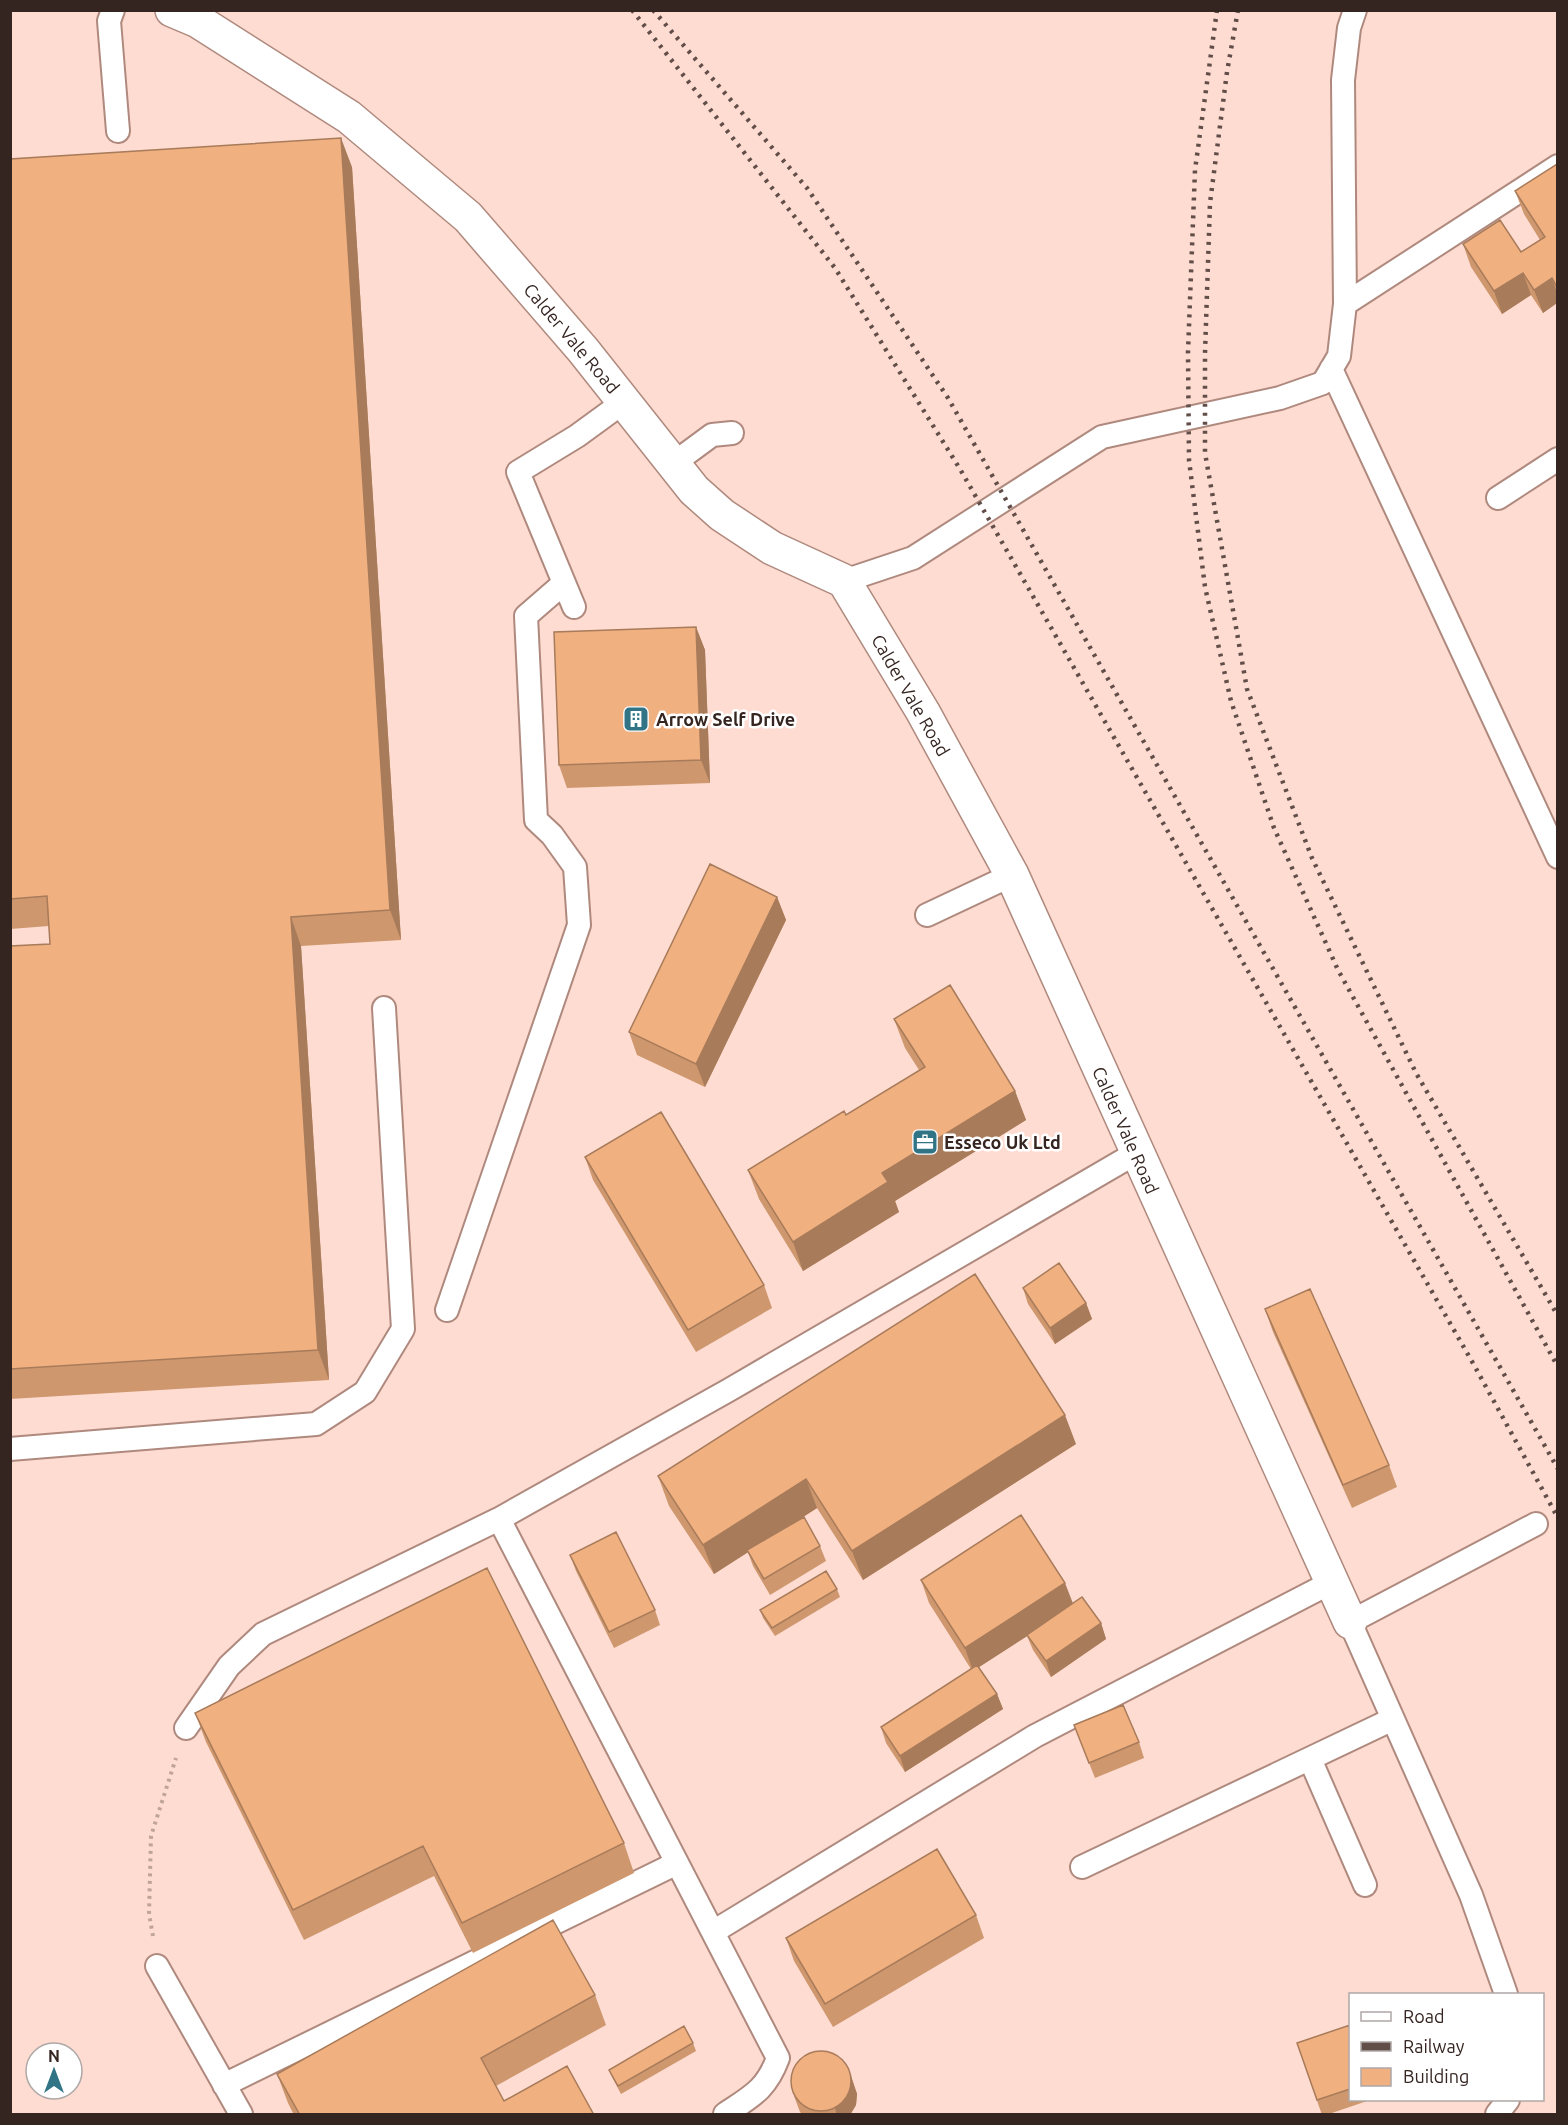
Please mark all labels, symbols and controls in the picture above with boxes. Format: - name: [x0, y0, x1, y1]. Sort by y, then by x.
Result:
- street label: Calder Vale Road: [520, 279, 624, 397]
- street label: Calder Vale Road: [868, 631, 954, 759]
- building icon: Arrow Self Drive: [621, 704, 651, 734]
- place label: Arrow Self Drive: [656, 709, 795, 729]
- street label: Calder Vale Road: [1089, 1063, 1163, 1197]
- office icon: Esseco Uk Ltd: [910, 1127, 940, 1157]
- place label: Esseco Uk Ltd: [944, 1132, 1061, 1152]
- legend: [1349, 1993, 1544, 2101]
- text: Road: [1403, 2006, 1445, 2026]
- text: Railway: [1403, 2036, 1465, 2056]
- north arrow: [24, 2041, 84, 2101]
- text: N: [48, 2047, 60, 2065]
- text: Building: [1403, 2066, 1469, 2086]

